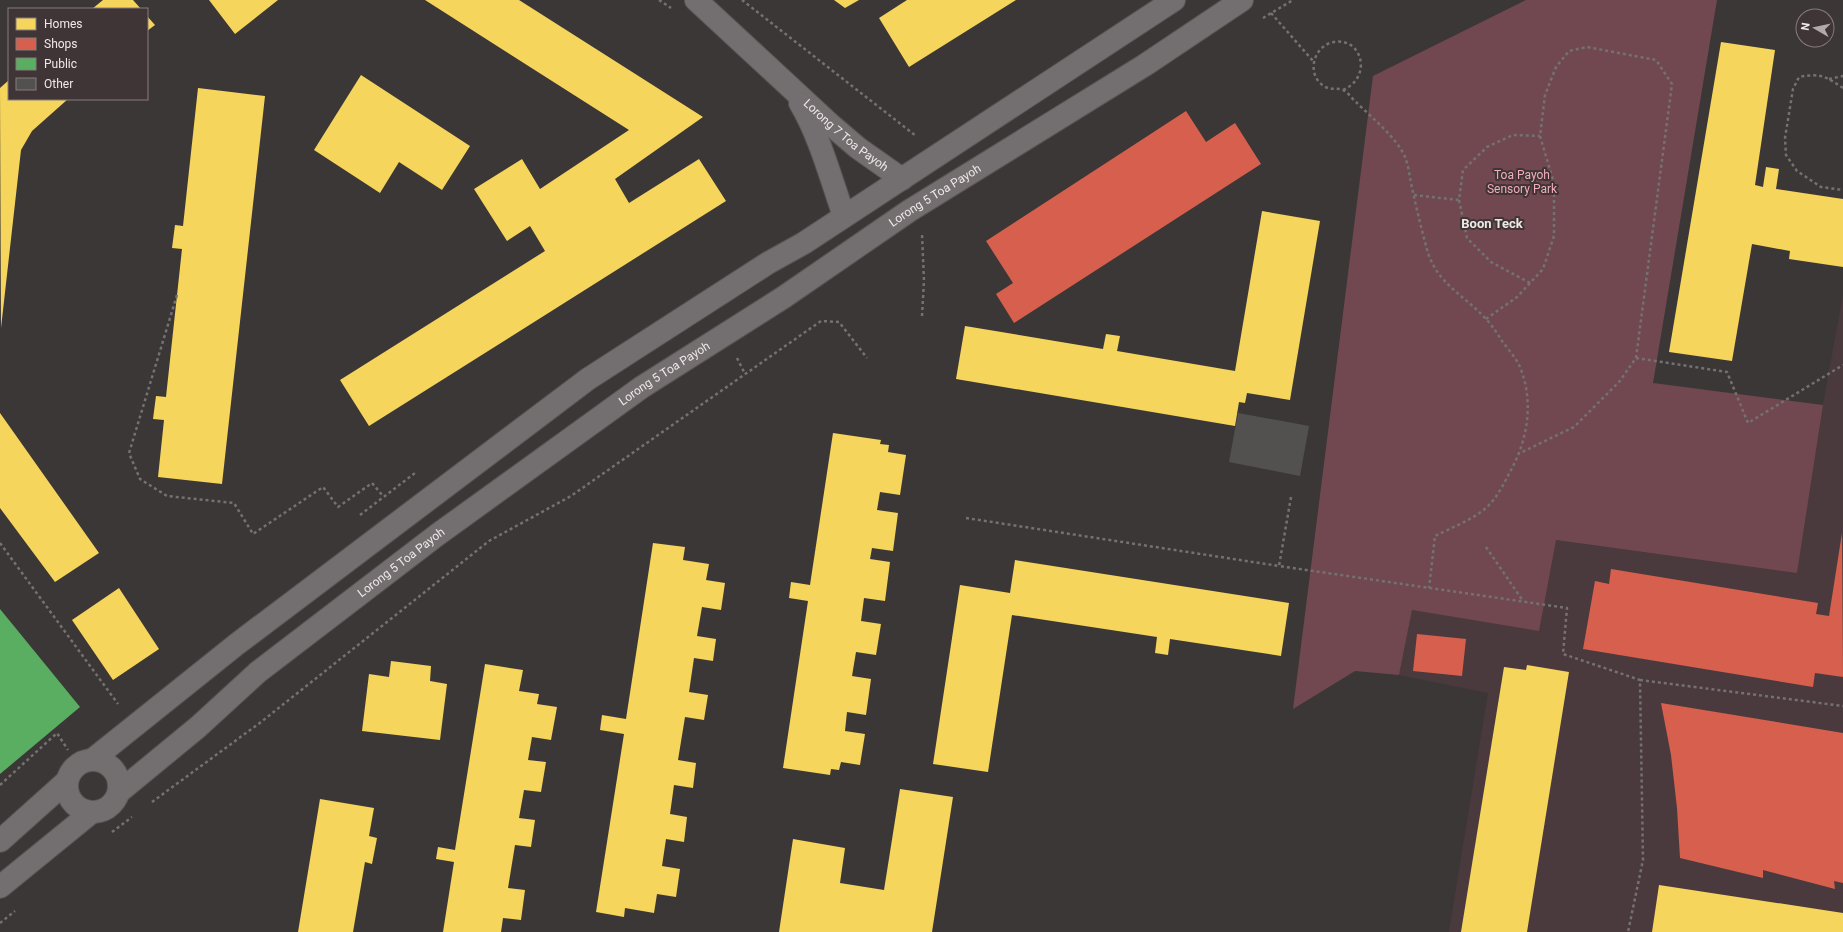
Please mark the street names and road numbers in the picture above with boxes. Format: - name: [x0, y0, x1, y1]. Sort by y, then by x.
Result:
- street label: Lorong 7 Toa Payoh: [801, 96, 891, 174]
- street label: Lorong 5 Toa Payoh: [886, 161, 983, 230]
- street label: Lorong 5 Toa Payoh: [616, 339, 712, 408]
- street label: Lorong 5 Toa Payoh: [355, 525, 447, 600]

